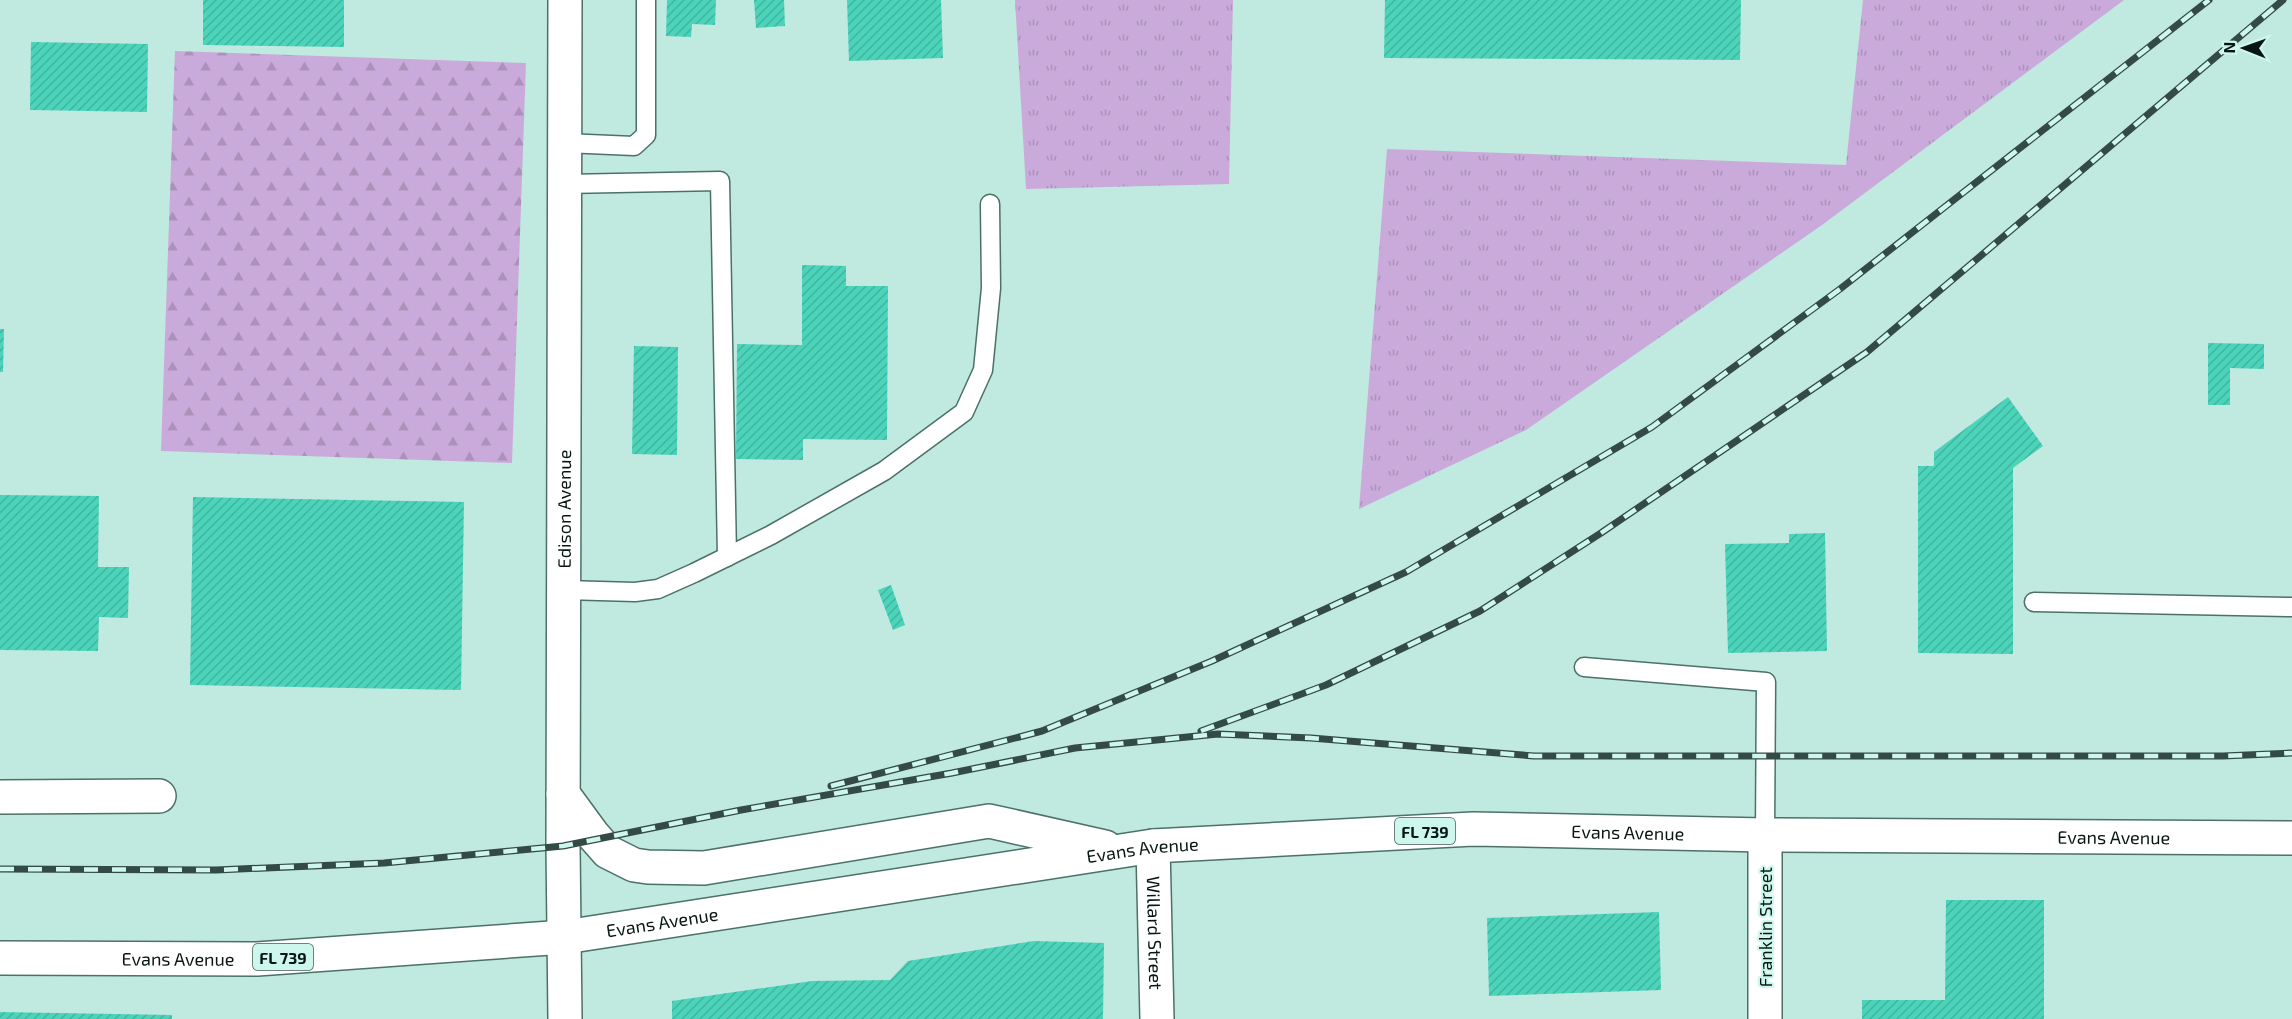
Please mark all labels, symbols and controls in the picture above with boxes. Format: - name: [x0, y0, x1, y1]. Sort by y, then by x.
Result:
- north arrow: [2214, 18, 2274, 78]
- text: N: [2219, 42, 2238, 54]
- street label: Edison Avenue: [553, 450, 575, 568]
- road number: FL 739: [1395, 818, 1455, 844]
- street label: Evans Avenue: [1571, 820, 1684, 844]
- street label: Evans Avenue: [2057, 826, 2170, 848]
- street label: Evans Avenue: [1085, 833, 1199, 867]
- street label: Franklin Street: [1754, 867, 1776, 987]
- street label: Willard Street: [1143, 876, 1167, 990]
- street label: Evans Avenue: [605, 902, 720, 941]
- road number: FL 739: [253, 944, 313, 970]
- street label: Evans Avenue: [121, 947, 235, 970]

